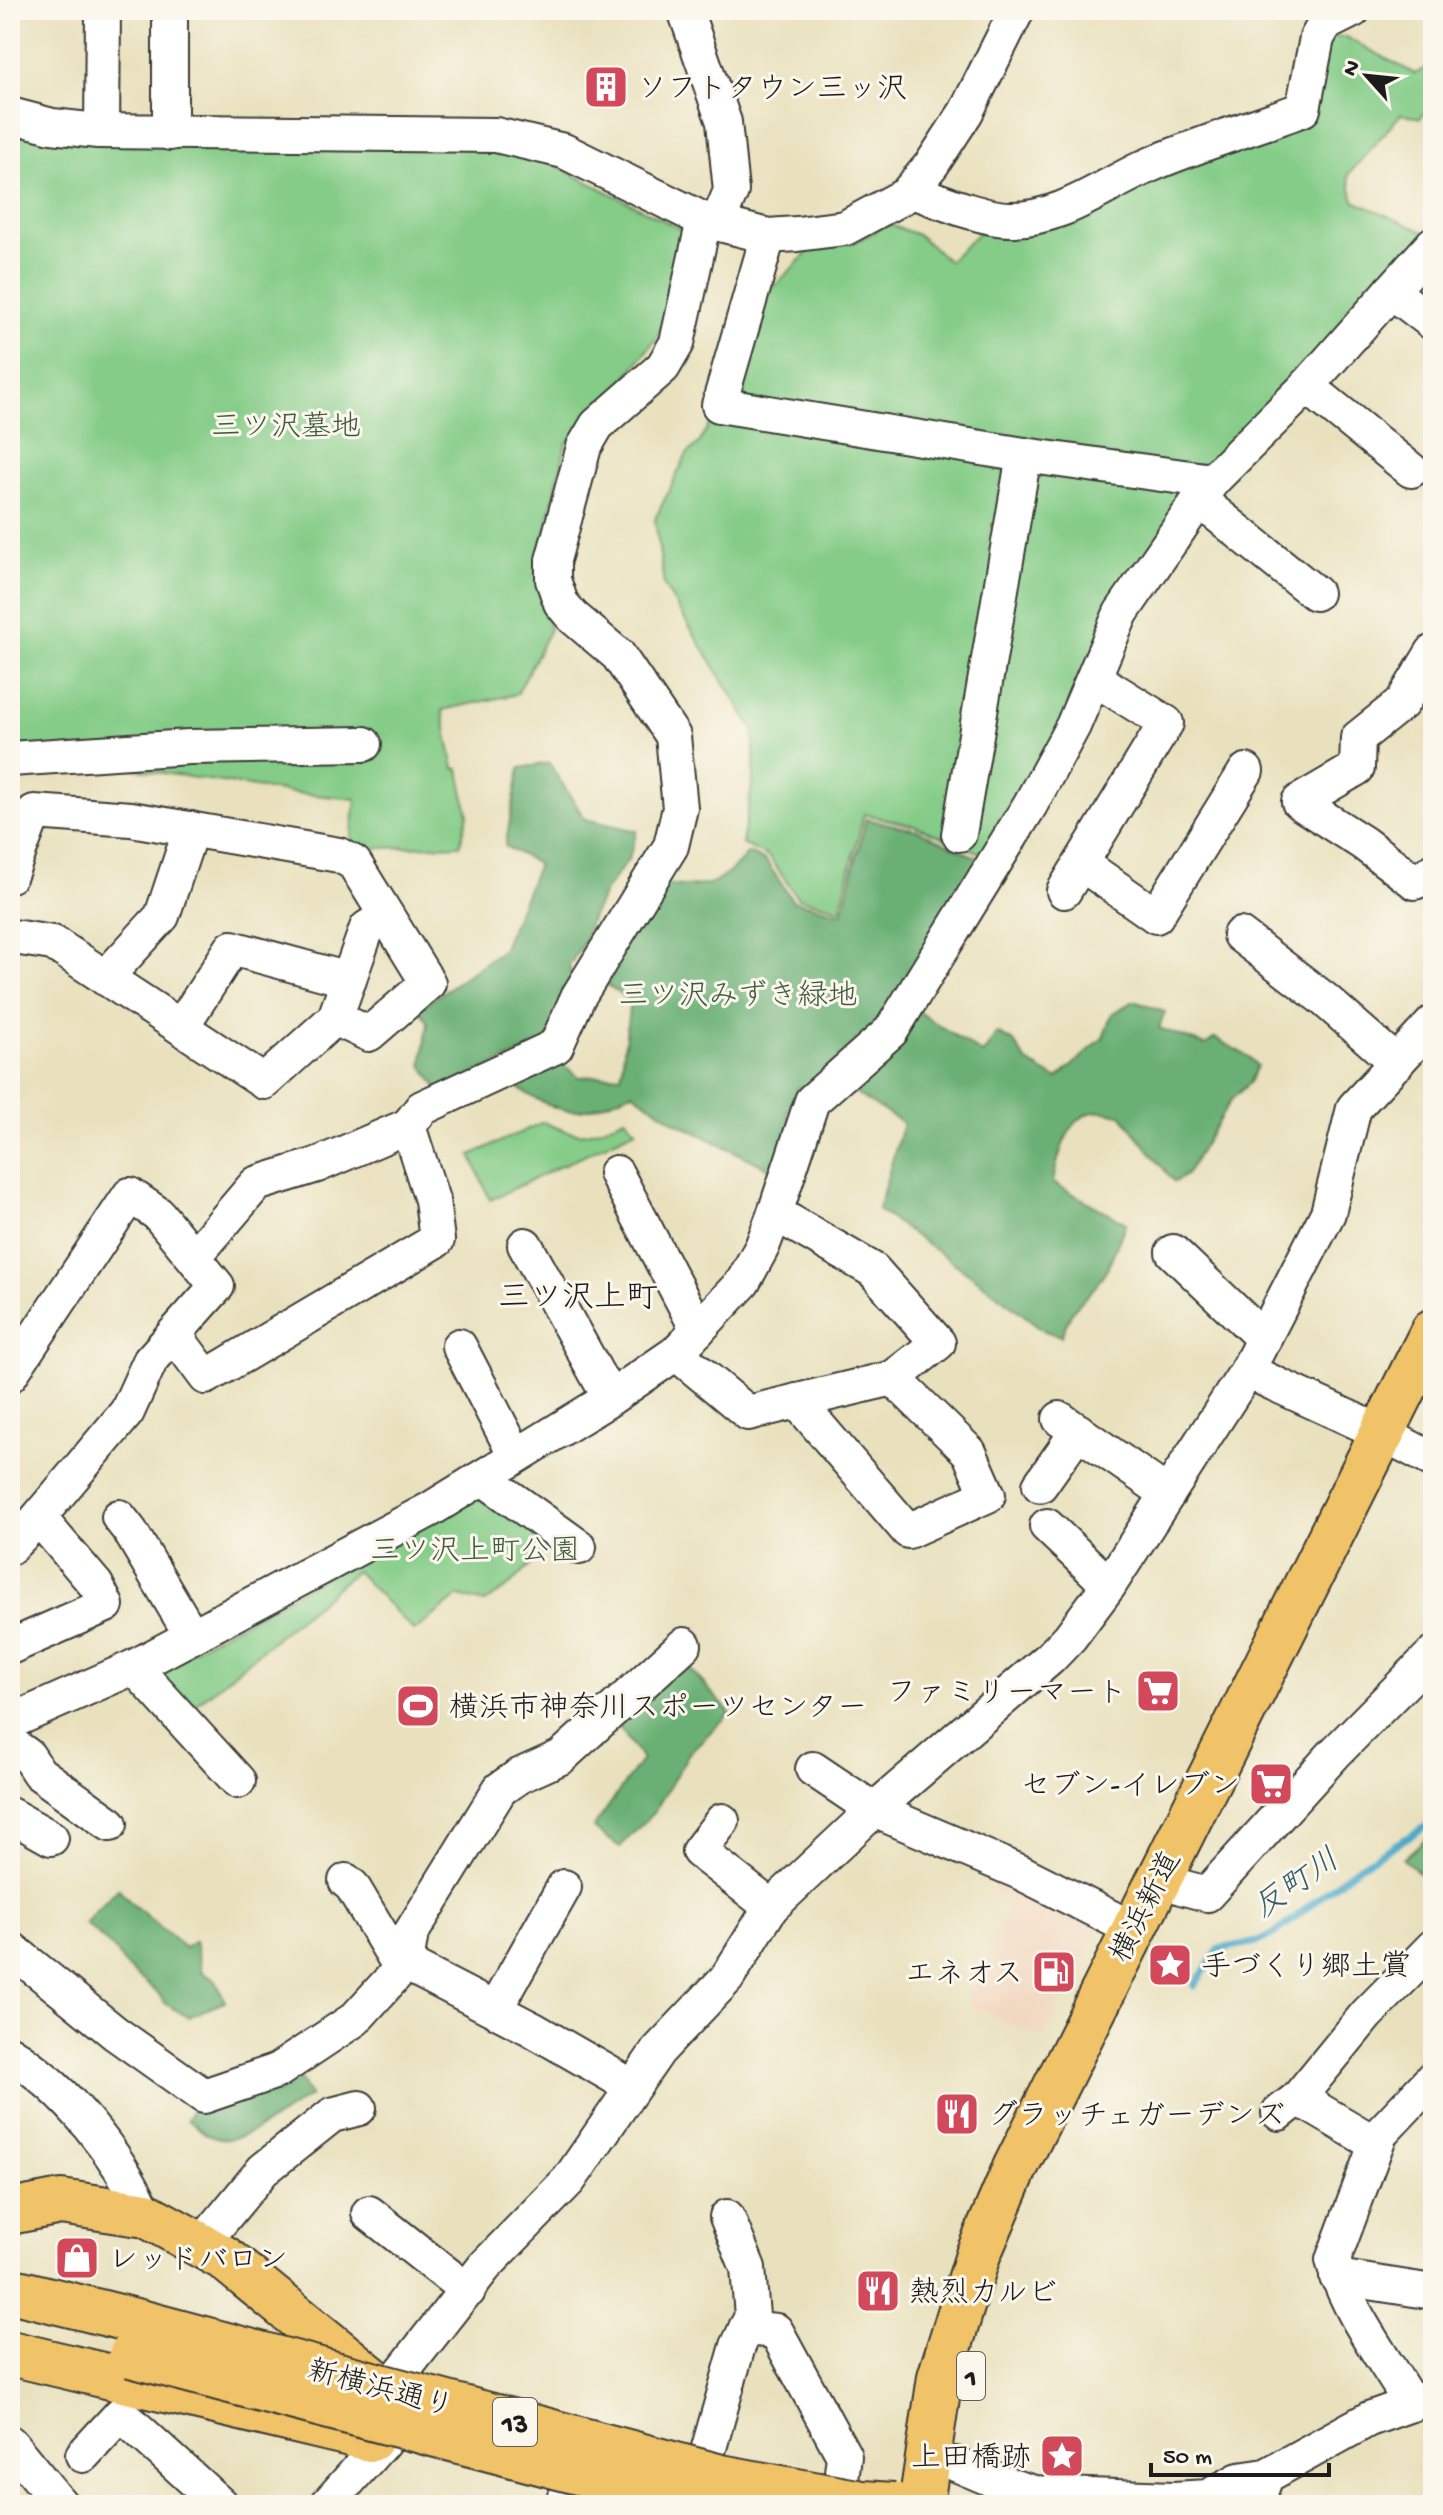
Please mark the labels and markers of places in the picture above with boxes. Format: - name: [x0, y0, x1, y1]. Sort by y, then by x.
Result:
- building icon: ソフトタウン三ッ沢: [582, 63, 630, 111]
- place label: ソフトタウン三ッ沢: [637, 74, 907, 109]
- supermarket icon: ファミリーマート: [1134, 1667, 1182, 1715]
- place label: ファミリーマート: [886, 1678, 1127, 1713]
- sports icon: 横浜市神奈川スポーツセンター: [394, 1682, 442, 1730]
- place label: 横浜市神奈川スポーツセンター: [449, 1691, 867, 1728]
- supermarket icon: セブン-イレブン: [1247, 1760, 1295, 1808]
- place label: セブン-イレブン: [1021, 1770, 1240, 1806]
- place icon: 手づくり郷土賞: [1146, 1941, 1194, 1989]
- fuel station icon: エネオス: [1030, 1948, 1078, 1996]
- place label: 手づくり郷土賞: [1201, 1950, 1411, 1987]
- place label: エネオス: [905, 1959, 1023, 1994]
- restaurant icon: グラッチェガーデンズ: [933, 2090, 981, 2138]
- place label: グラッチェガーデンズ: [988, 2099, 1285, 2136]
- shop icon: レッドバロン: [53, 2234, 101, 2282]
- place label: レッドバロン: [108, 2245, 288, 2280]
- restaurant icon: 熱烈カルビ: [854, 2267, 902, 2315]
- place label: 熱烈カルビ: [909, 2276, 1058, 2313]
- place icon: 上田橋跡: [1038, 2432, 1086, 2480]
- place label: 上田橋跡: [911, 2442, 1031, 2478]

